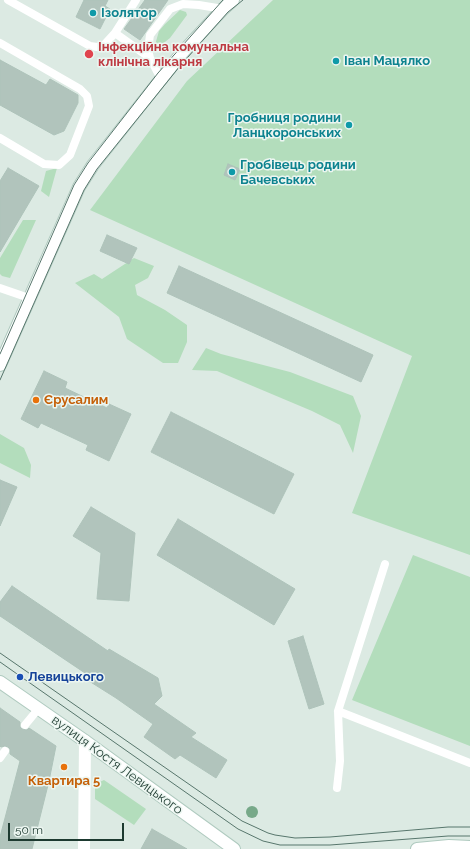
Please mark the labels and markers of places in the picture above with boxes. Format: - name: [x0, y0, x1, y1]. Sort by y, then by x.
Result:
- place label: Ізолятор: [101, 5, 157, 21]
- marker: Ізолятор: [88, 8, 98, 18]
- place label: Інфекційна комунальна клінічна лікарня: [98, 39, 249, 70]
- marker: Інфекційна комунальна клінічна лікарня: [83, 48, 95, 60]
- place label: Іван Мацялко: [344, 53, 430, 69]
- marker: Іван Мацялко: [331, 56, 341, 66]
- place label: Гробниця родини Ланцкоронських: [228, 110, 341, 141]
- marker: Гробниця родини Ланцкоронських: [344, 120, 354, 130]
- place label: Гробівець родини Бачевських: [240, 157, 356, 188]
- marker: Гробівець родини Бачевських: [227, 167, 237, 177]
- place label: Єрусалим: [44, 392, 108, 408]
- marker: Єрусалим: [31, 395, 41, 405]
- place label: Левицького: [28, 669, 104, 685]
- marker: Левицького: [15, 672, 25, 682]
- marker: Квартира 5: [59, 762, 69, 772]
- place label: Квартира 5: [28, 773, 100, 789]

